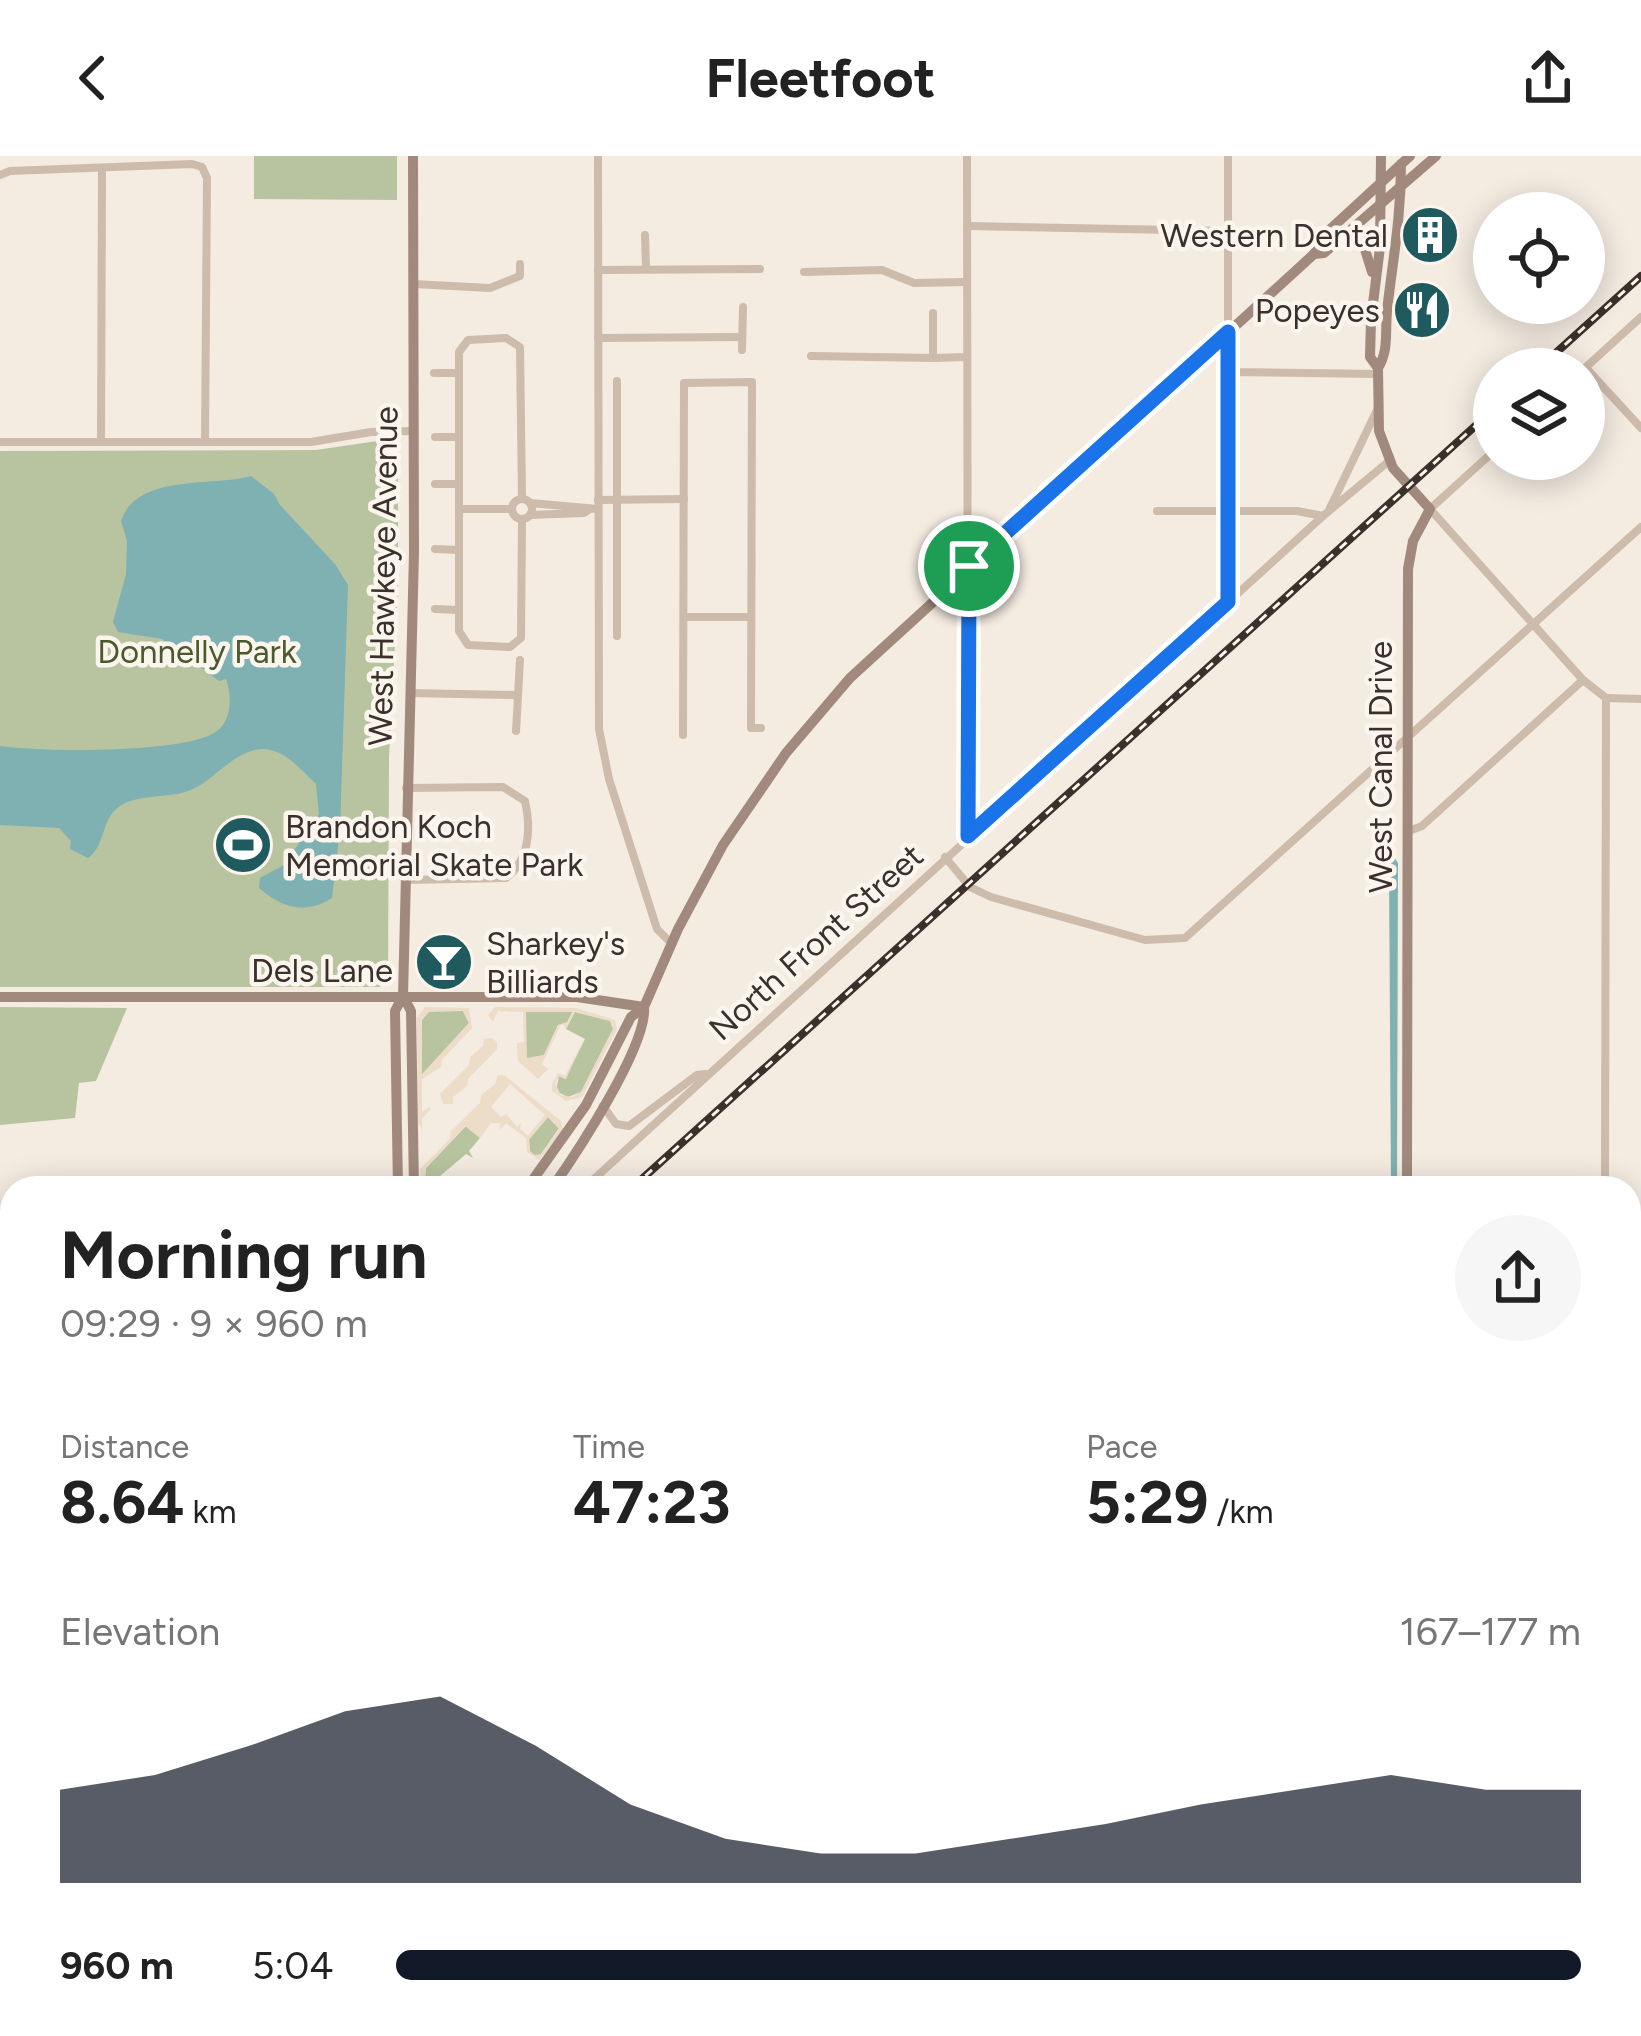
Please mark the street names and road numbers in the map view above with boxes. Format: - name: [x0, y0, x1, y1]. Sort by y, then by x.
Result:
- street label: West Hawkeye Avenue: [361, 406, 405, 746]
- street label: West Canal Drive: [1361, 641, 1400, 893]
- street label: North Front Street: [701, 836, 931, 1048]
- street label: Dels Lane: [251, 951, 393, 990]

